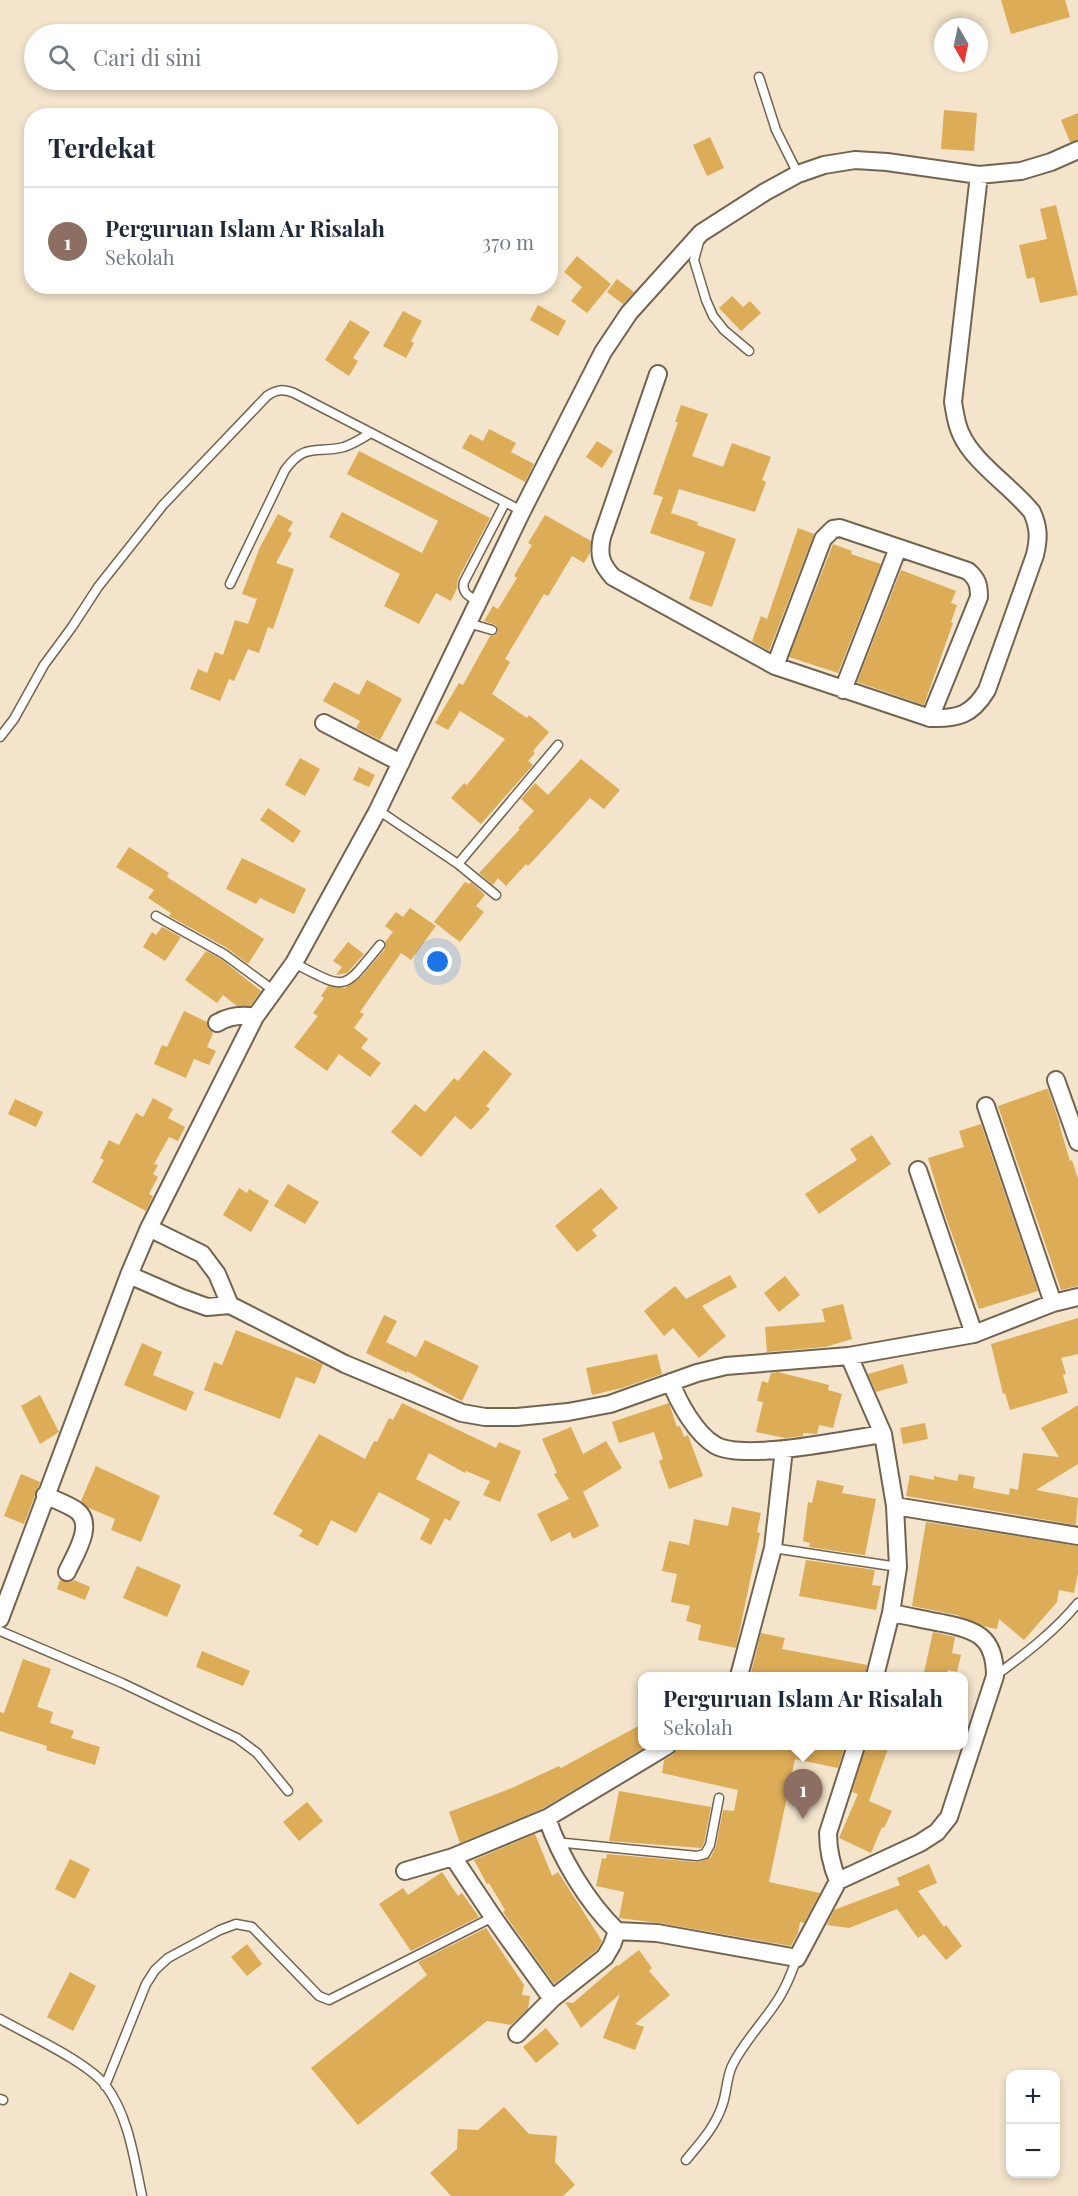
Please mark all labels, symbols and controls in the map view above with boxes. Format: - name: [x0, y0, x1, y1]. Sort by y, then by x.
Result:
- north arrow: [934, 18, 988, 72]
- search box: [24, 24, 558, 90]
- icon: search: [45, 41, 78, 74]
- text: Cari di sini: [93, 42, 201, 72]
- text: Terdekat: [48, 130, 155, 165]
- text: Perguruan Islam Ar Risalah: [105, 213, 385, 243]
- text: 1: [64, 228, 71, 255]
- text: 370 m: [482, 228, 534, 255]
- text: Sekolah: [105, 243, 175, 270]
- your location: [423, 947, 452, 976]
- popup: [638, 1672, 968, 1750]
- text: Perguruan Islam Ar Risalah: [663, 1683, 943, 1713]
- text: Sekolah: [663, 1713, 733, 1740]
- pin: 1: [784, 1770, 822, 1819]
- map controls: [1006, 2070, 1060, 2178]
- button: +: [1006, 2070, 1060, 2124]
- button: −: [1006, 2124, 1060, 2178]

